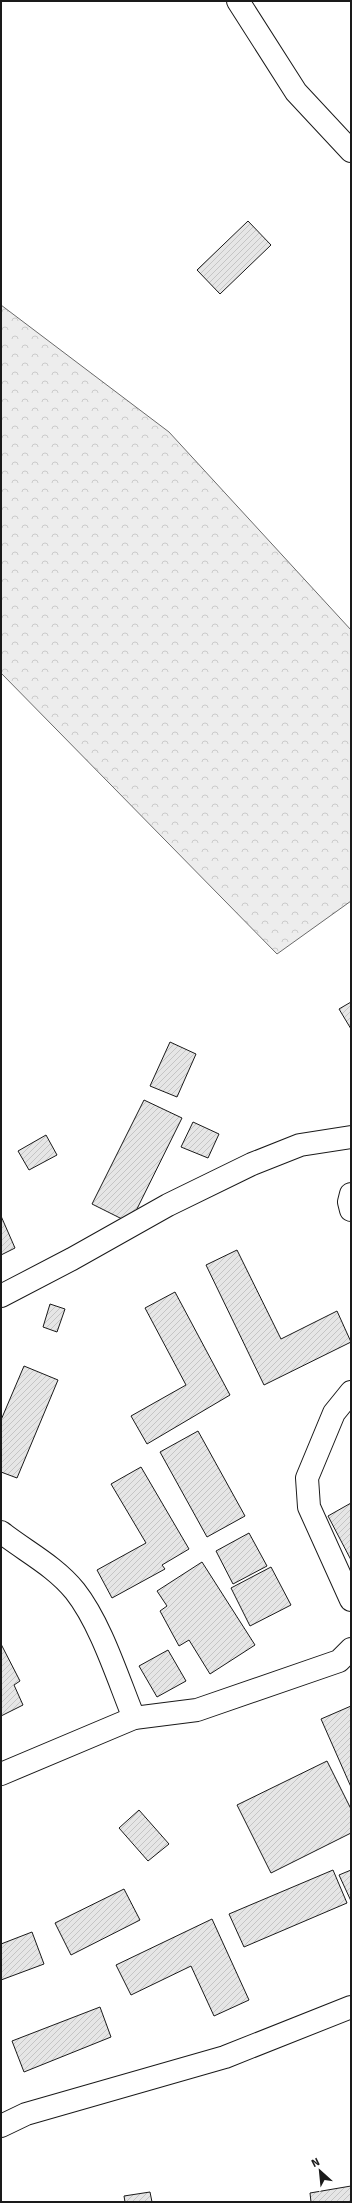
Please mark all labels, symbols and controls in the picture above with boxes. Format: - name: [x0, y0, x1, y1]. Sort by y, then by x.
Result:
- north arrow: [300, 2151, 340, 2191]
- text: N: [309, 2155, 322, 2170]

